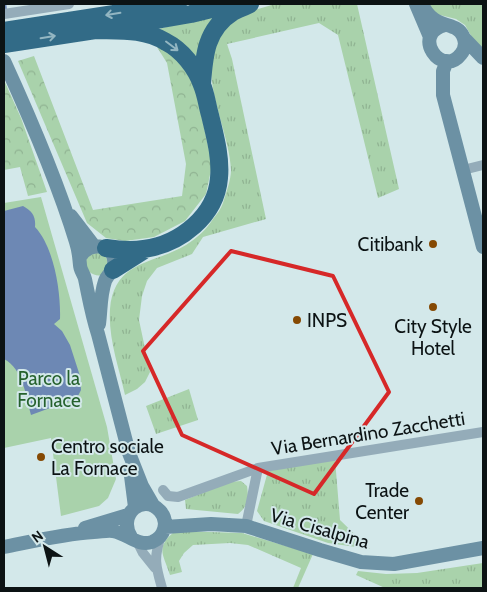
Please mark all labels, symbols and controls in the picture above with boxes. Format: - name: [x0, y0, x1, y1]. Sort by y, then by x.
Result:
- one-way arrow: [105, 9, 121, 19]
- one-way arrow: [40, 32, 56, 42]
- one-way arrow: [165, 41, 179, 51]
- place label: Citibank: [357, 233, 423, 256]
- marker: Citibank: [427, 238, 439, 250]
- marker: City Style Hotel: [427, 301, 439, 313]
- place label: INPS: [307, 309, 347, 332]
- marker: INPS: [291, 314, 303, 326]
- place label: City Style Hotel: [394, 315, 472, 360]
- park label: Parco la Fornace: [17, 367, 81, 412]
- street label: Via Bernardino Zacchetti: [270, 407, 467, 460]
- place label: Centro sociale La Fornace: [51, 435, 164, 480]
- marker: Centro sociale La Fornace: [35, 451, 47, 463]
- place label: Trade Center: [355, 479, 409, 524]
- marker: Trade Center: [413, 495, 425, 507]
- street label: Via Cisalpina: [268, 503, 372, 554]
- north arrow: [20, 522, 70, 572]
- text: N: [28, 526, 47, 547]

